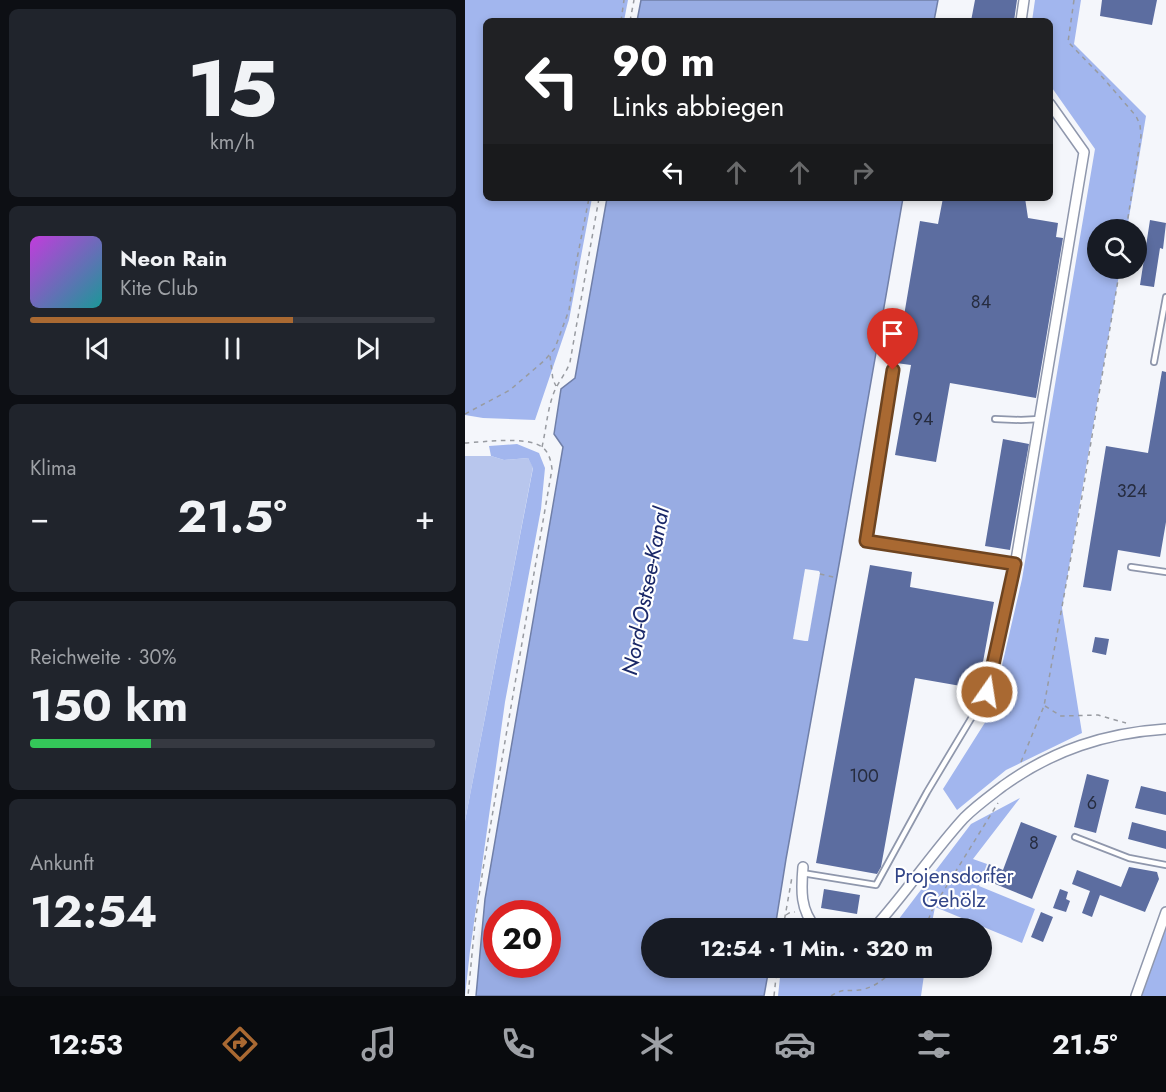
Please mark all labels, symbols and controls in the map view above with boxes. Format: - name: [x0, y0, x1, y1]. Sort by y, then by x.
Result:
- text: 90 m: [612, 31, 715, 92]
- text: 15: [187, 33, 278, 145]
- icon: left: [513, 42, 591, 120]
- text: Links abbiegen: [612, 87, 784, 126]
- text: km/h: [210, 128, 255, 157]
- icon: left: [657, 156, 690, 189]
- icon: ahead: [720, 156, 753, 189]
- icon: ahead: [783, 156, 816, 189]
- icon: right: [846, 156, 879, 189]
- map controls: [1087, 219, 1147, 279]
- button: search: [1087, 219, 1147, 279]
- text: Neon Rain: [120, 242, 227, 274]
- text: Kite Club: [120, 274, 198, 303]
- house number: 84: [971, 289, 991, 315]
- pin: [867, 308, 918, 370]
- icon: arrive: [876, 317, 909, 350]
- icon: previous: [81, 332, 114, 365]
- icon: pause: [216, 332, 249, 365]
- icon: next: [351, 332, 384, 365]
- house number: 94: [913, 406, 933, 432]
- text: Klima: [30, 454, 76, 483]
- house number: 324: [1117, 478, 1147, 504]
- text: 21.5°: [177, 484, 287, 549]
- text: −: [30, 494, 49, 541]
- text: +: [415, 494, 435, 541]
- water label: Nord-Ostsee-Kanal: [613, 503, 677, 678]
- text: Reichweite · 30%: [30, 643, 177, 672]
- position arrow: [955, 660, 1019, 724]
- text: 150 km: [30, 673, 188, 738]
- house number: 100: [849, 763, 879, 789]
- house number: 6: [1087, 790, 1097, 816]
- house number: 8: [1029, 830, 1039, 856]
- text: Ankunft: [30, 849, 94, 878]
- park label: Projensdorfer Gehölz: [894, 861, 1015, 915]
- text: 12:54: [30, 879, 157, 944]
- speed limit sign: 20: [483, 900, 561, 978]
- text: 12:54 · 1 Min. · 320 m: [700, 932, 933, 964]
- icon: directions: [219, 1023, 261, 1065]
- icon: music: [358, 1023, 400, 1065]
- icon: phone: [497, 1023, 539, 1065]
- icon: climate: [636, 1023, 678, 1065]
- icon: car: [774, 1023, 816, 1065]
- icon: filters: [913, 1023, 955, 1065]
- text: 12:53: [48, 1025, 123, 1064]
- text: 21.5°: [1052, 1025, 1118, 1064]

